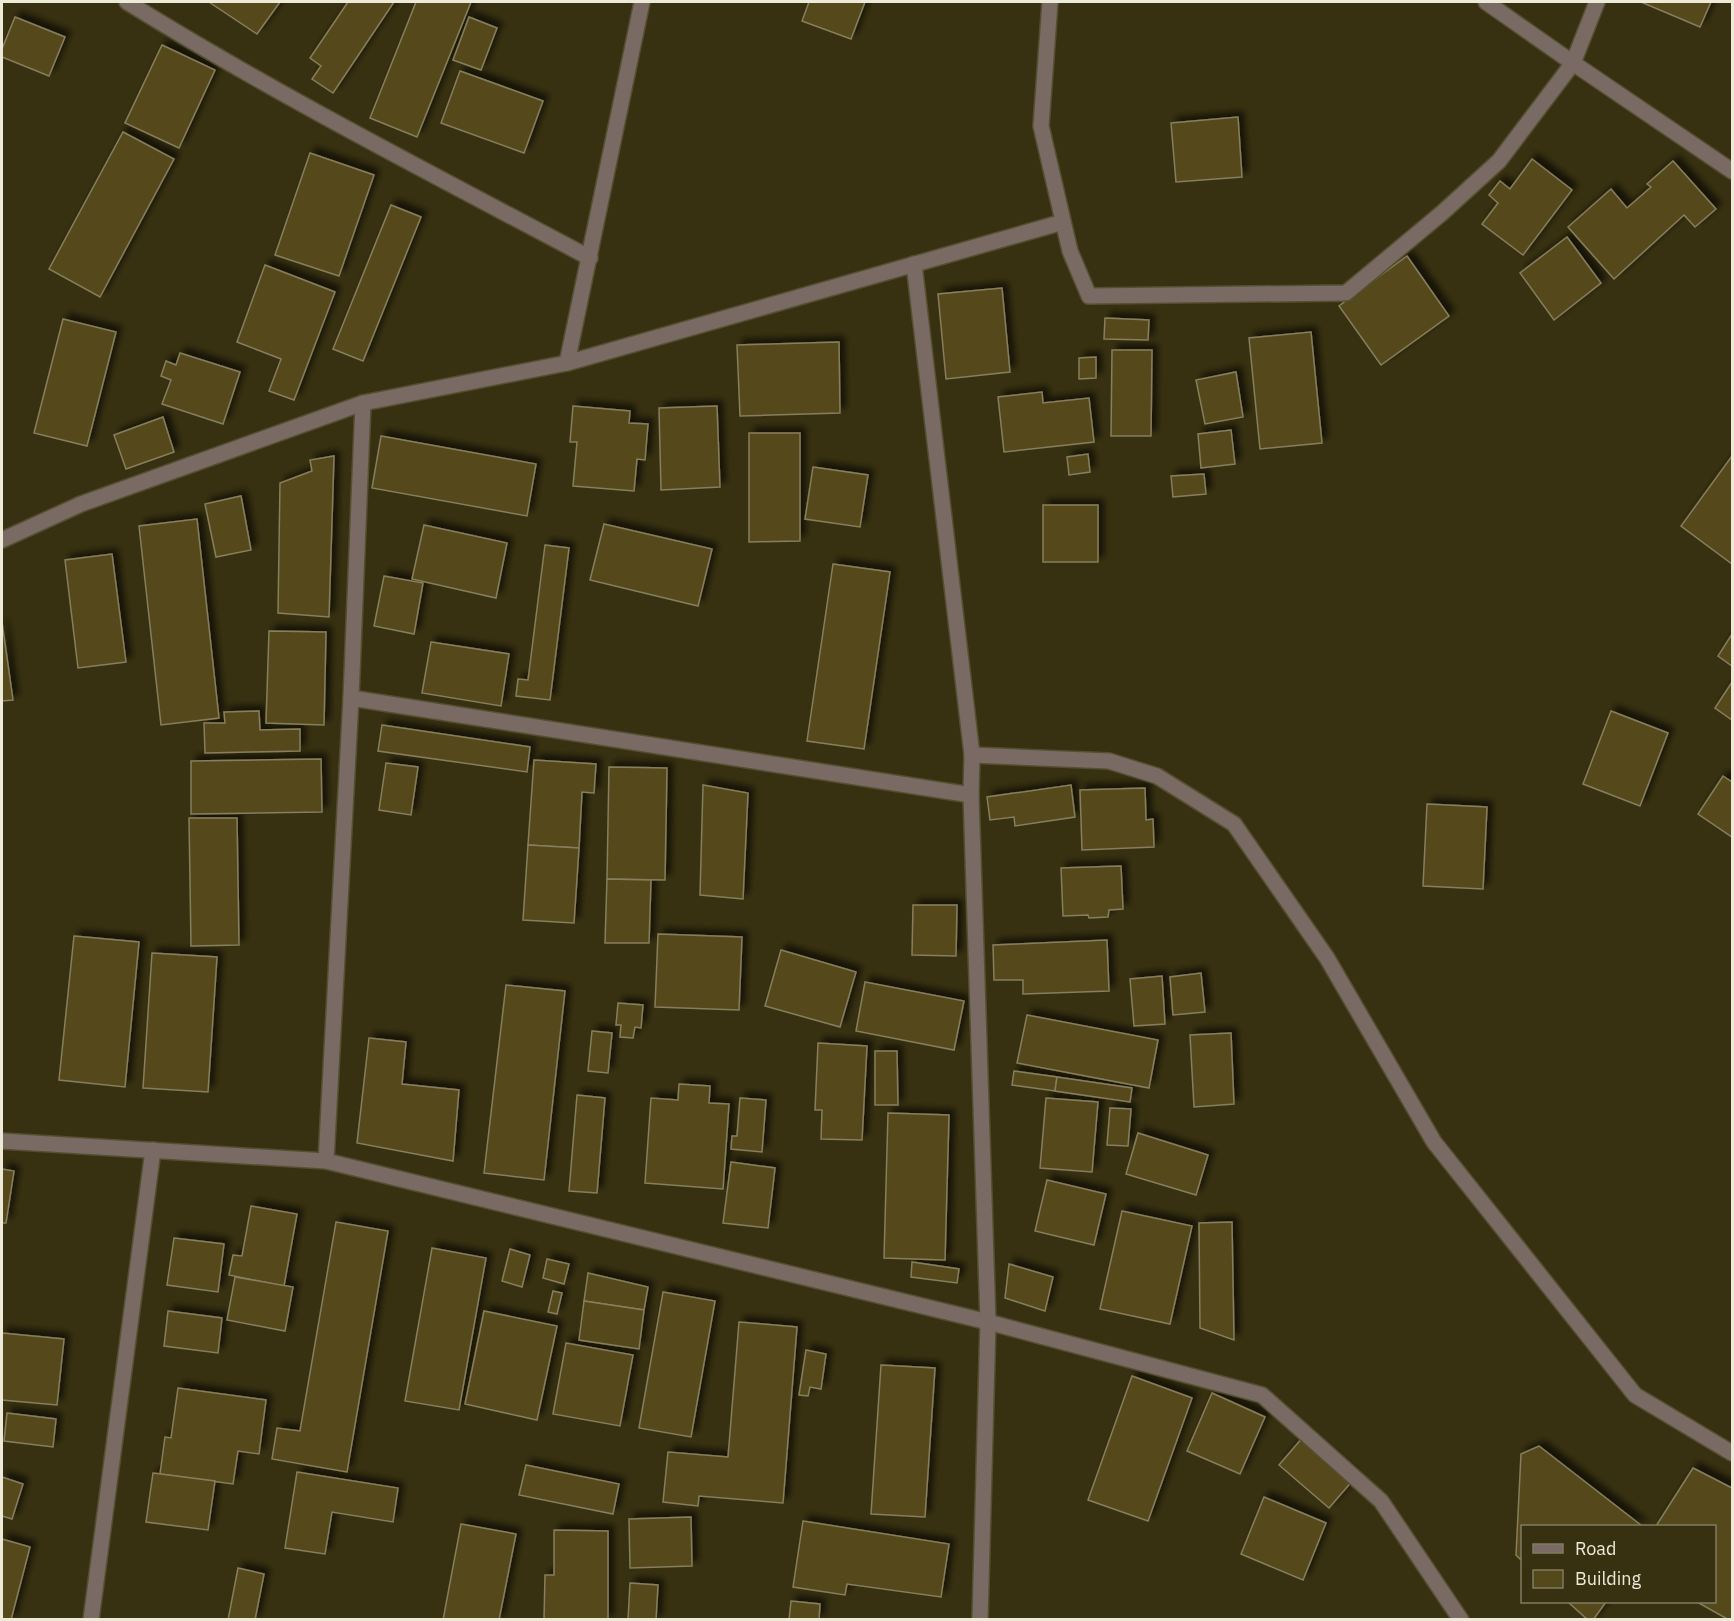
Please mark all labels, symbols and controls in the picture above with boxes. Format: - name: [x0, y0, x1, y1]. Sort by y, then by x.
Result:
- legend: [1521, 1525, 1716, 1603]
- text: Road: [1575, 1537, 1616, 1560]
- text: Building: [1575, 1567, 1642, 1590]

